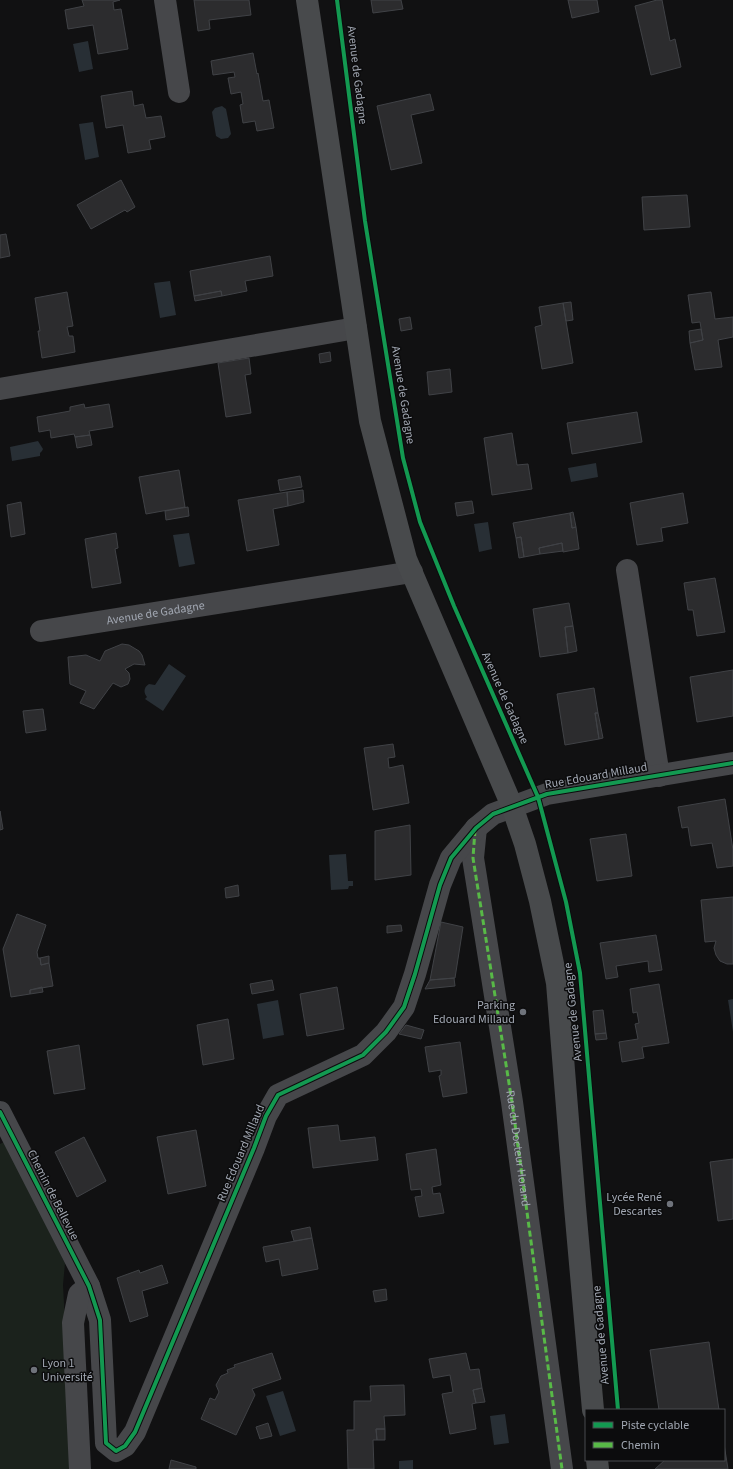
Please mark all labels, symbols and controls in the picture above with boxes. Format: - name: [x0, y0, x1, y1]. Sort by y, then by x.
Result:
- street label: Avenue de Gadagne: [343, 25, 371, 125]
- street label: Avenue de Gadagne: [387, 345, 419, 445]
- street label: Avenue de Gadagne: [105, 597, 206, 629]
- street label: Avenue de Gadagne: [477, 649, 533, 747]
- street label: Rue Edouard Millaud: [543, 759, 649, 793]
- street label: Avenue de Gadagne: [559, 962, 587, 1062]
- place label: Parking Edouard Millaud: [433, 997, 515, 1028]
- marker: Parking Edouard Millaud: [518, 1007, 528, 1017]
- street label: Rue du Docteur Horand: [502, 1089, 535, 1207]
- street label: Rue Edouard Millaud: [213, 1102, 269, 1204]
- street label: Chemin de Bellevue: [23, 1147, 83, 1243]
- place label: Lycée René Descartes: [606, 1189, 662, 1220]
- marker: Lycée René Descartes: [665, 1199, 675, 1209]
- street label: Avenue de Gadagne: [588, 1285, 614, 1385]
- place label: Lyon 1 Université: [42, 1355, 93, 1386]
- marker: Lyon 1 Université: [29, 1365, 39, 1375]
- legend: [585, 1409, 725, 1461]
- text: Piste cyclable: [621, 1417, 689, 1434]
- text: Chemin: [621, 1437, 660, 1454]

